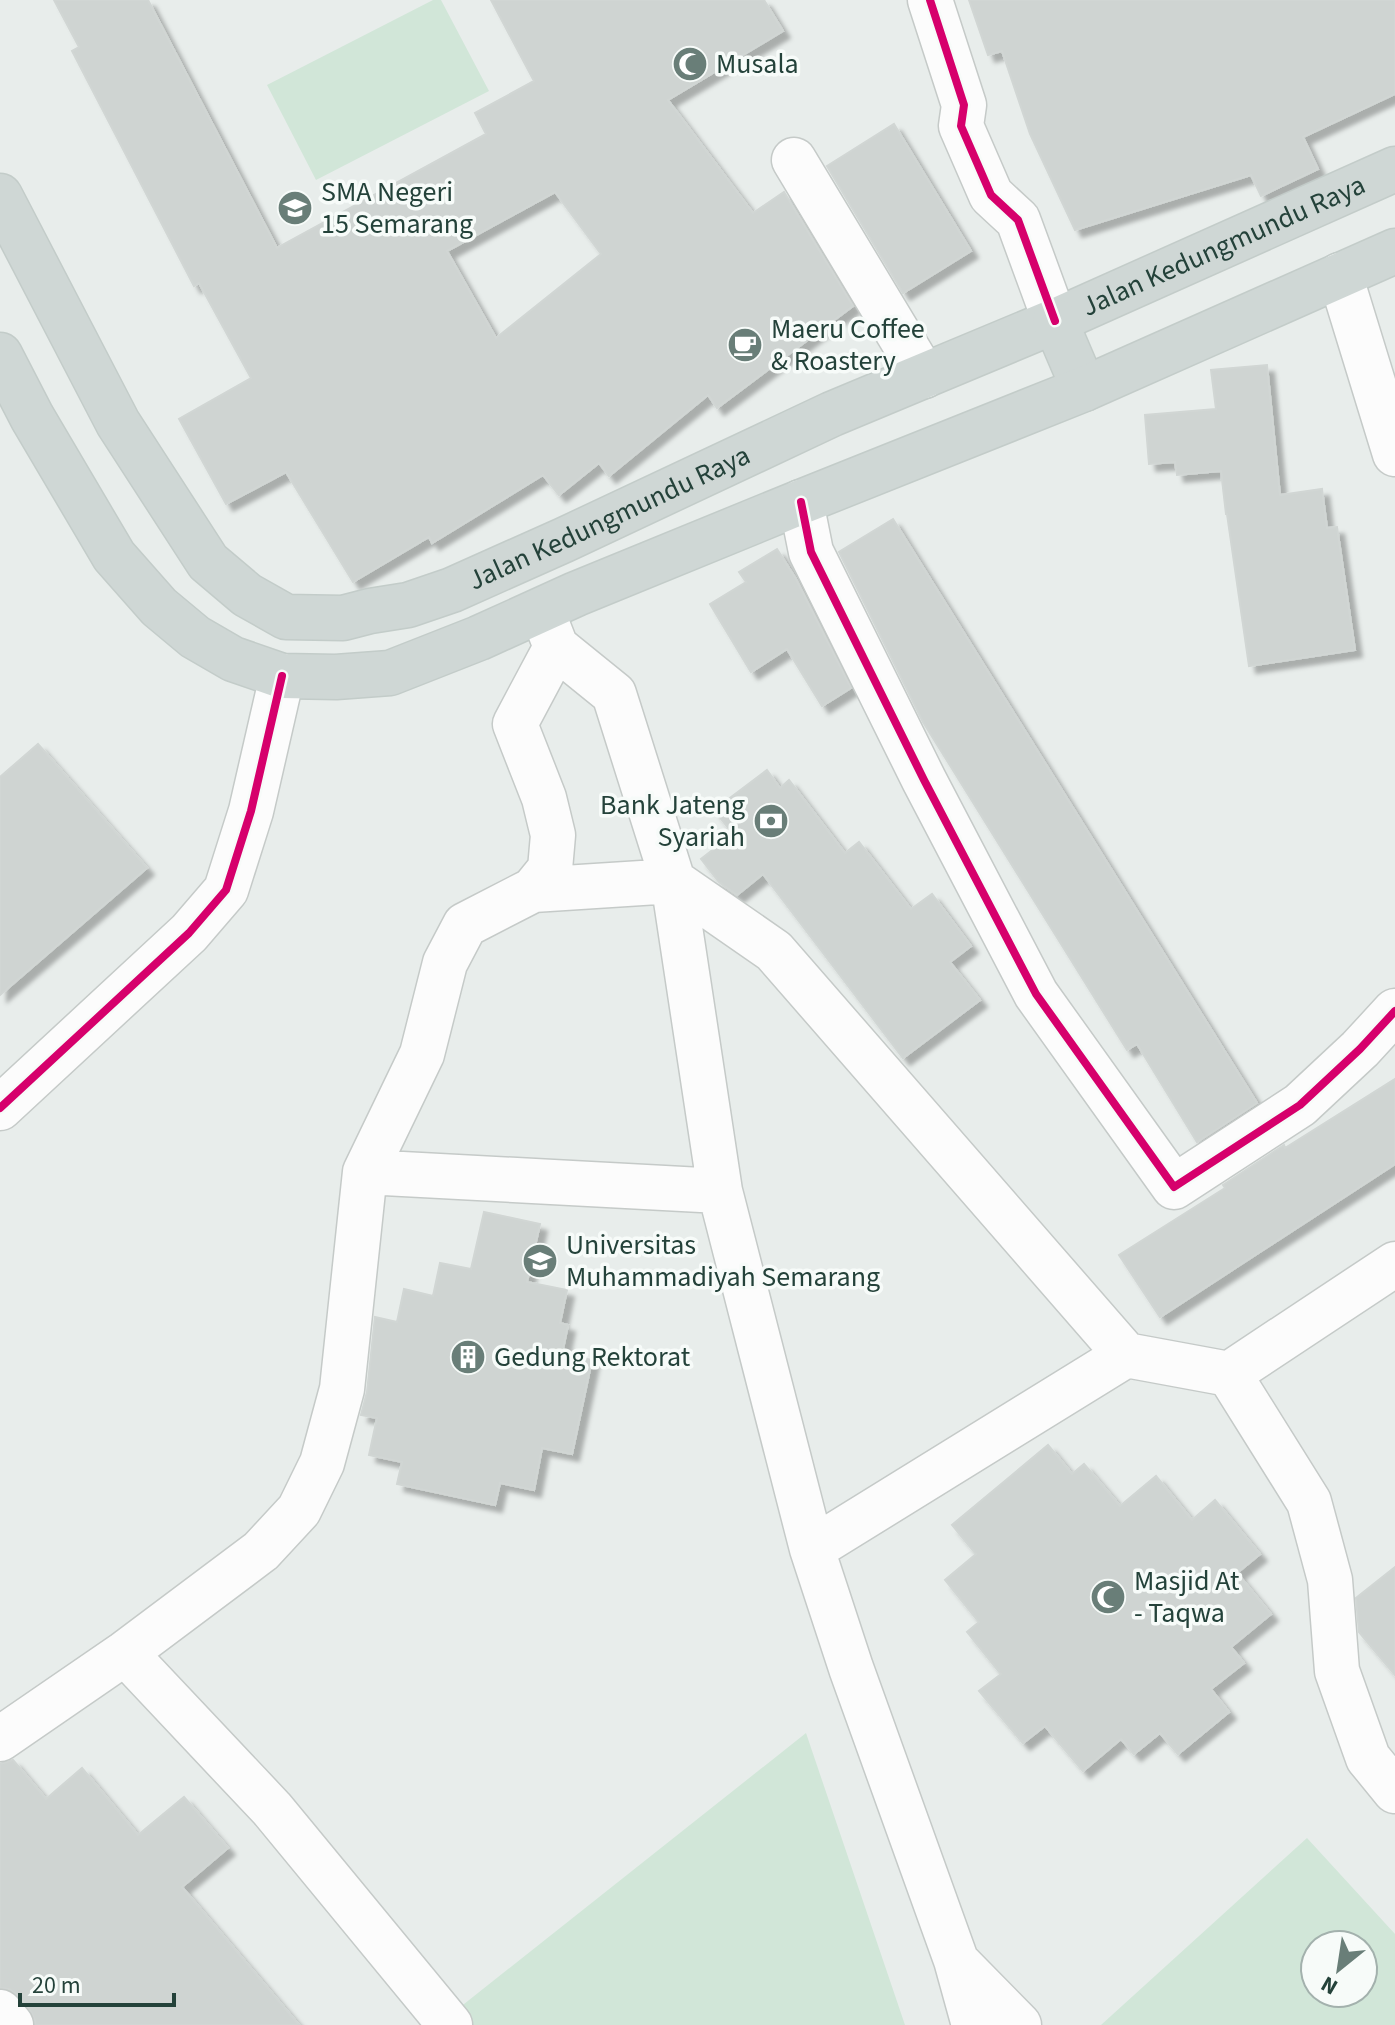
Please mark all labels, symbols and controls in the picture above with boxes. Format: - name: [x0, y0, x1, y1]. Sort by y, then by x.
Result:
- place label: Musala: [716, 44, 799, 84]
- mosque icon: Musala: [671, 45, 709, 83]
- street label: Jalan Kedungmundu Raya: [1075, 165, 1372, 327]
- place label: SMA Negeri 15 Semarang: [321, 172, 473, 244]
- school or university icon: SMA Negeri 15 Semarang: [276, 189, 314, 227]
- place label: Maeru Coffee & Roastery: [771, 309, 925, 381]
- cafe icon: Maeru Coffee & Roastery: [726, 326, 764, 364]
- street label: Jalan Kedungmundu Raya: [462, 435, 757, 600]
- place label: Bank Jateng Syariah: [600, 785, 745, 857]
- bank icon: Bank Jateng Syariah: [752, 802, 790, 840]
- place label: Universitas Muhammadiyah Semarang: [566, 1225, 880, 1297]
- school or university icon: Universitas Muhammadiyah Semarang: [521, 1242, 559, 1280]
- place label: Gedung Rektorat: [494, 1337, 691, 1377]
- building icon: Gedung Rektorat: [449, 1338, 487, 1376]
- place label: Masjid At - Taqwa: [1134, 1561, 1240, 1633]
- mosque icon: Masjid At - Taqwa: [1089, 1578, 1127, 1616]
- north arrow: [1299, 1929, 1379, 2009]
- scale bar: [20, 1957, 174, 2007]
- text: 20 m: [32, 1968, 81, 2003]
- text: N: [1315, 1968, 1344, 2003]

